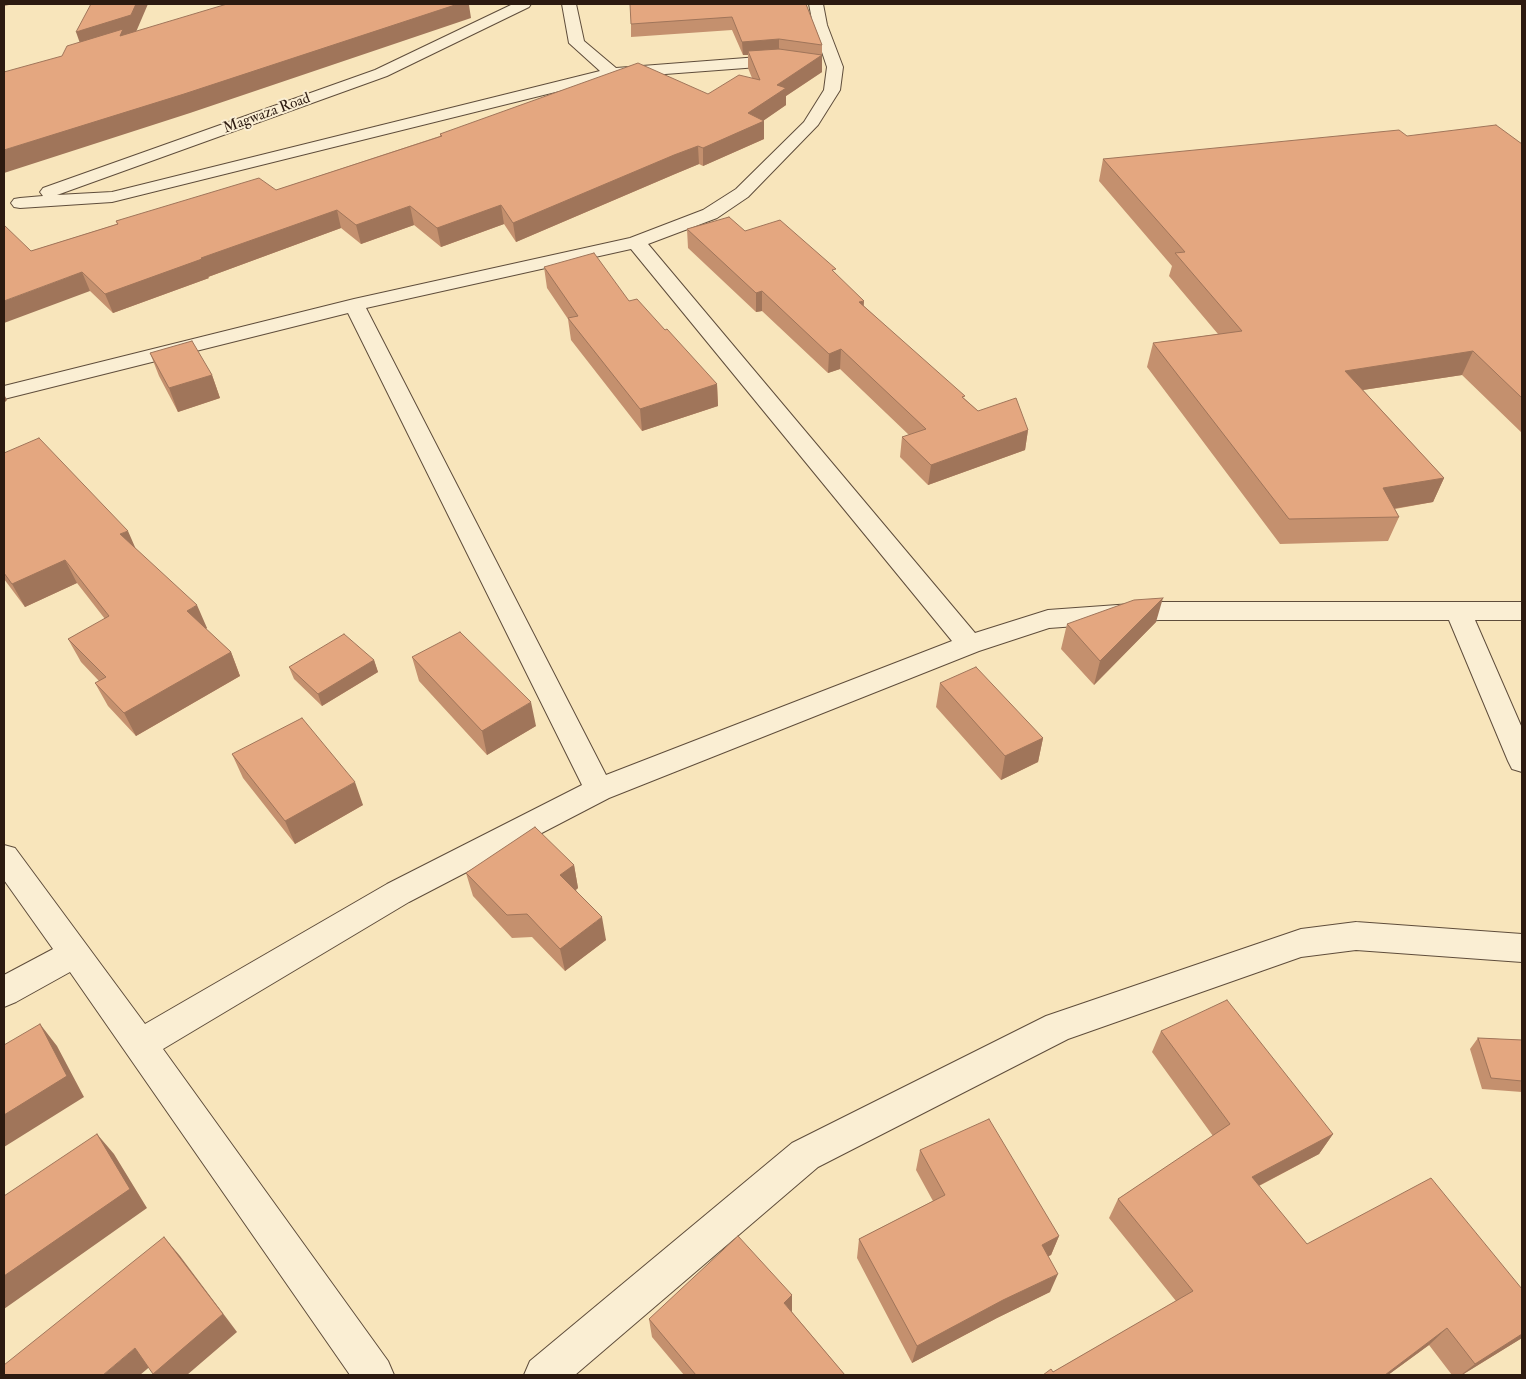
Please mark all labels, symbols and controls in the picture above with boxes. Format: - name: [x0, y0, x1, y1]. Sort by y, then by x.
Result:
- street label: Magwaza Road: [221, 90, 313, 138]

